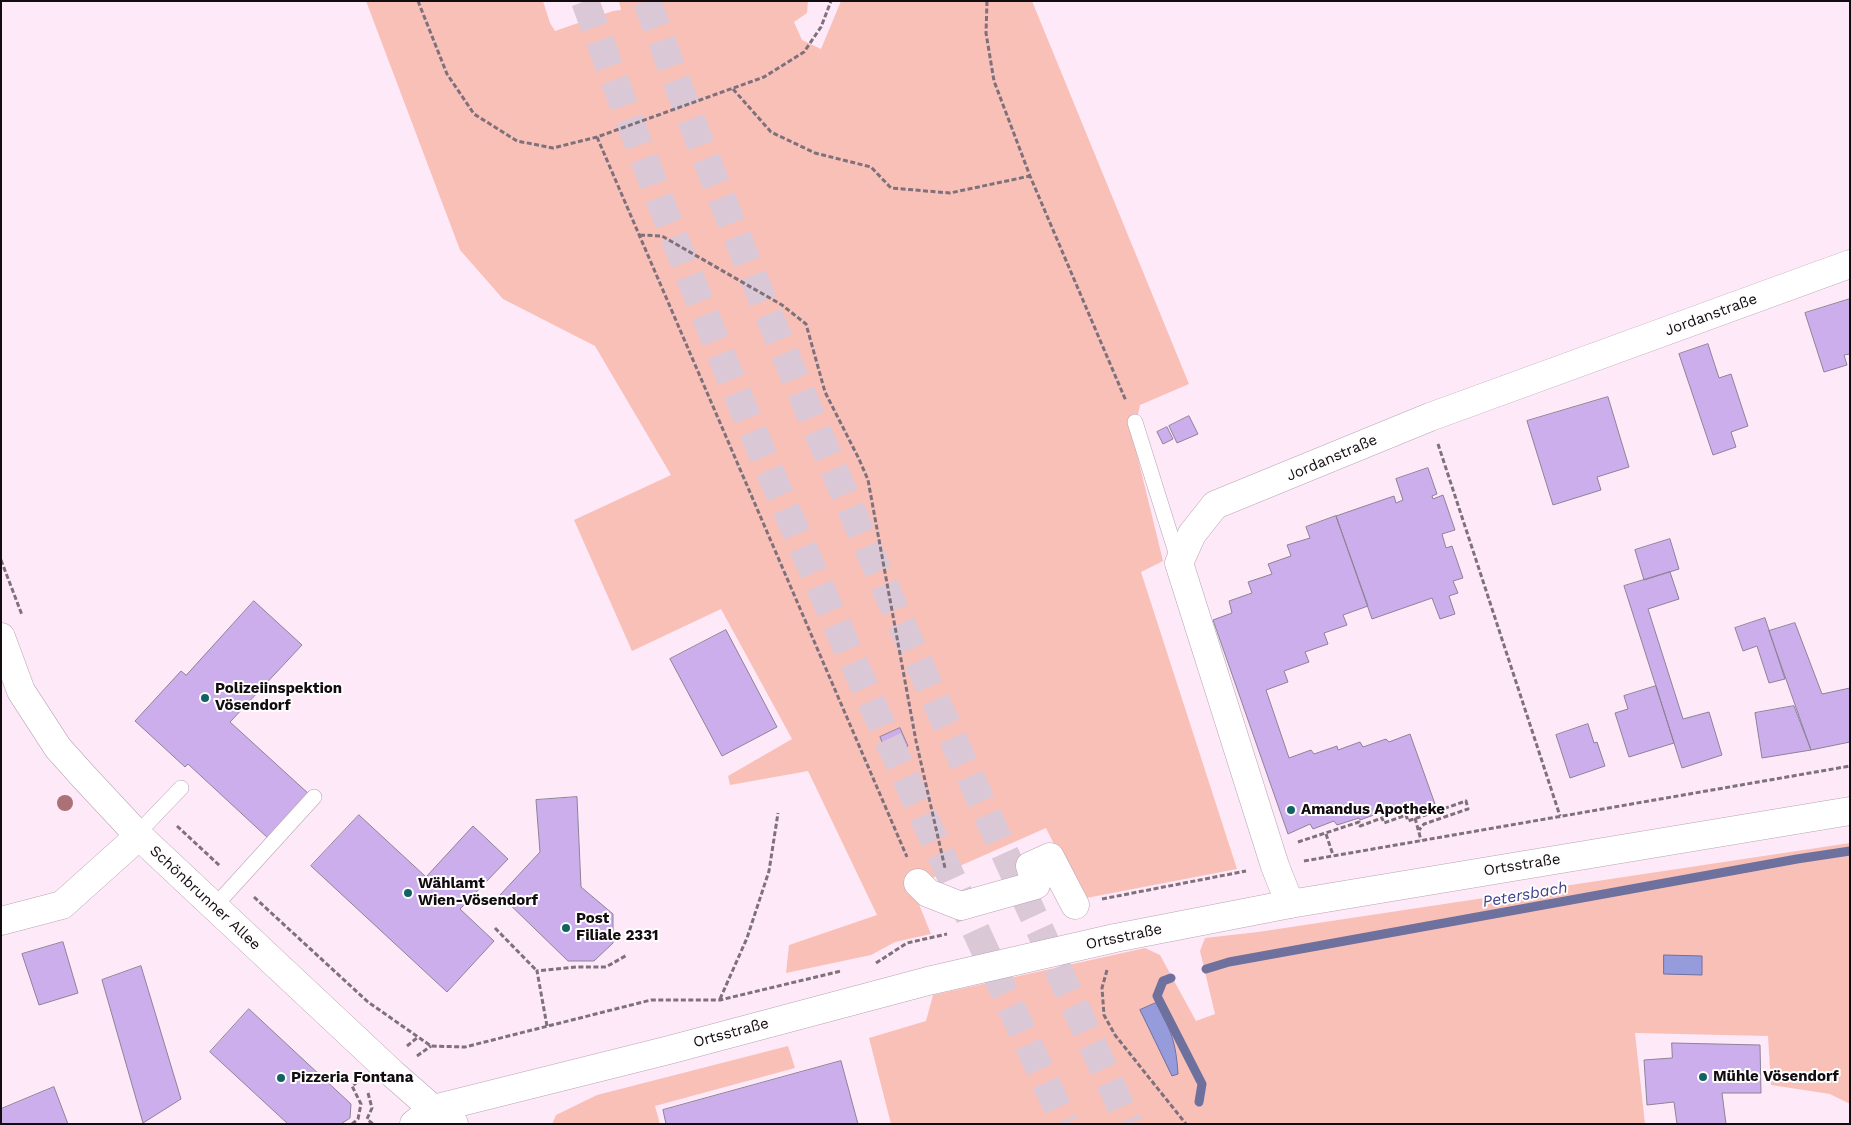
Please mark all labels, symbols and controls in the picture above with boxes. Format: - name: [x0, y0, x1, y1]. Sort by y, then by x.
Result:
- street label: Jordanstraße: [1662, 290, 1760, 340]
- street label: Jordanstraße: [1284, 431, 1380, 485]
- place label: Polizeiinspektion Vösendorf: [215, 680, 342, 715]
- marker: Polizeiinspektion Vösendorf: [199, 692, 211, 704]
- place label: Amandus Apotheke: [1301, 801, 1445, 819]
- marker: Amandus Apotheke: [1285, 804, 1297, 816]
- street label: Schönbrunner Allee: [146, 842, 264, 954]
- street label: Ortsstraße: [1482, 850, 1562, 880]
- place label: Wählamt Wien-Vösendorf: [418, 875, 538, 910]
- water label: Petersbach: [1481, 878, 1569, 912]
- marker: Wählamt Wien-Vösendorf: [402, 887, 414, 899]
- place label: Post Filiale 2331: [576, 910, 659, 945]
- street label: Ortsstraße: [1084, 920, 1164, 954]
- marker: Post Filiale 2331: [560, 922, 572, 934]
- street label: Ortsstraße: [691, 1014, 771, 1052]
- place label: Mühle Vösendorf: [1713, 1068, 1839, 1086]
- place label: Pizzeria Fontana: [291, 1069, 413, 1087]
- marker: Mühle Vösendorf: [1697, 1071, 1709, 1083]
- marker: Pizzeria Fontana: [275, 1072, 287, 1084]

